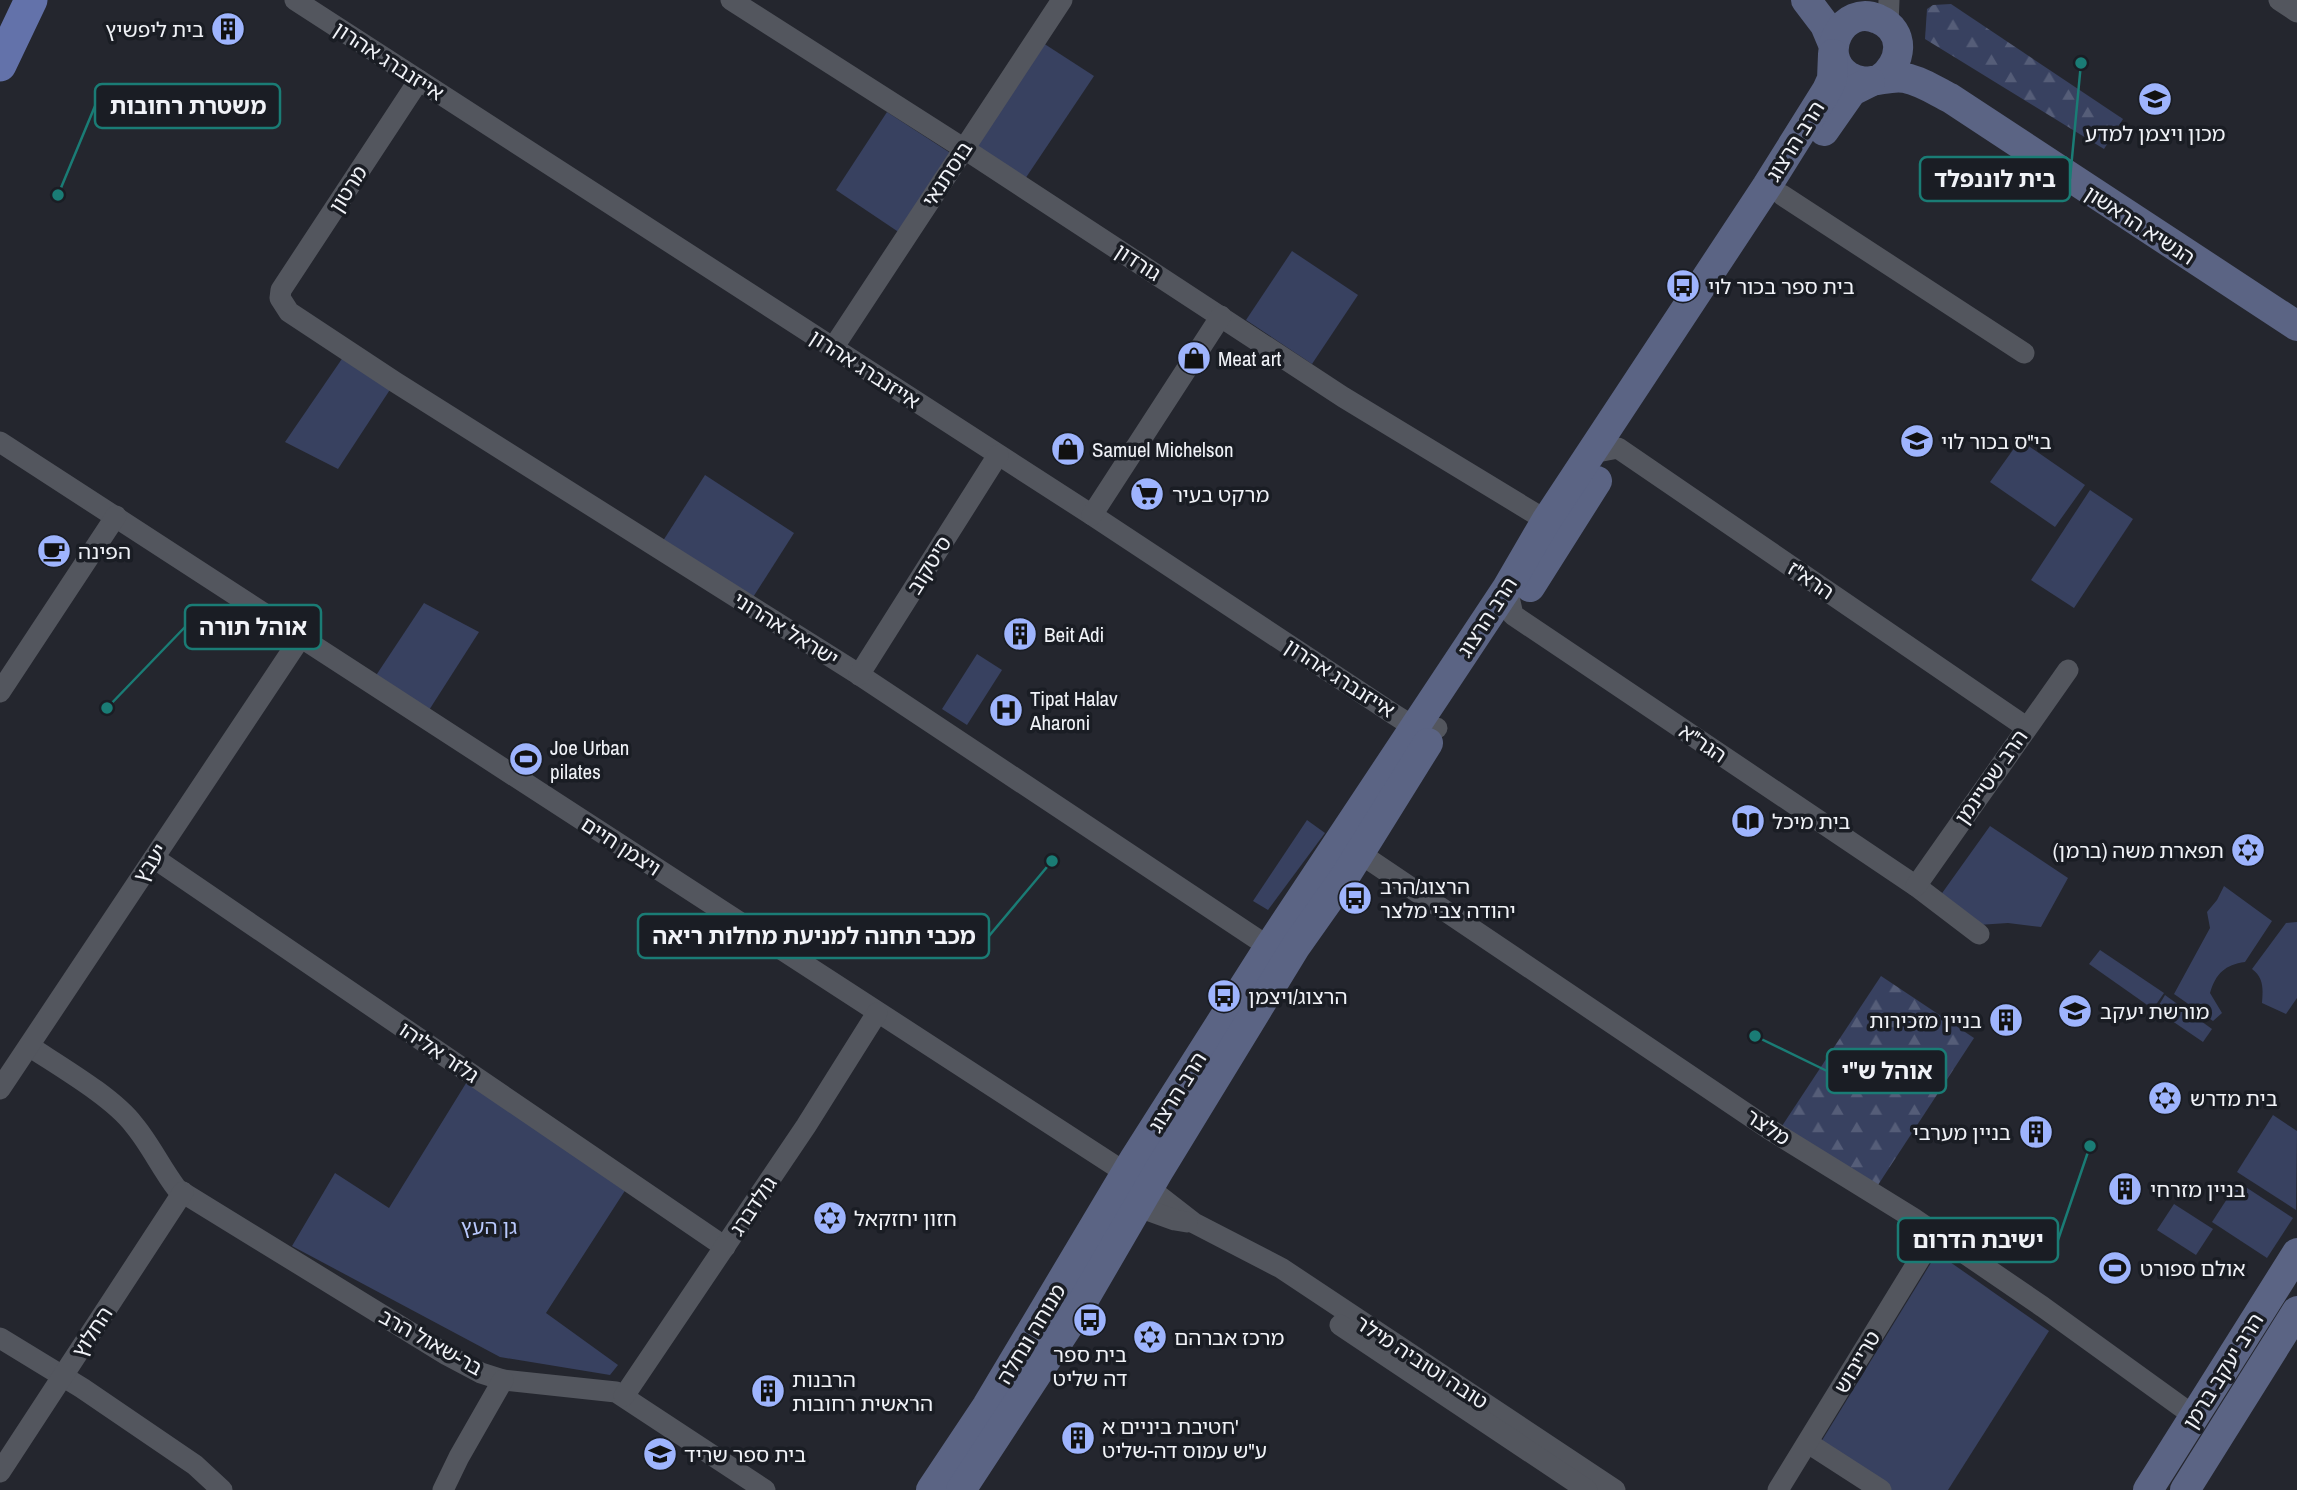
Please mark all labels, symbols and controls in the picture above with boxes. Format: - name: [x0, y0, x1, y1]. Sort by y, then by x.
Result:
- building icon: בית ליפשיץ: [209, 10, 247, 48]
- place label: בית ליפשיץ: [105, 15, 204, 44]
- street label: אייזנברג אהרון: [328, 15, 450, 107]
- school or university icon: מכון ויצמן למדע: [2136, 80, 2174, 118]
- callout: משטרת רחובות: [95, 84, 280, 128]
- text: משטרת רחובות: [110, 90, 266, 121]
- street label: הרב הרצוג: [1759, 95, 1831, 187]
- place label: מכון ויצמן למדע: [2085, 119, 2225, 148]
- street label: בוסתנאי: [915, 135, 979, 213]
- callout: בית לוננפלד: [1920, 157, 2070, 201]
- street label: מרטון: [322, 160, 374, 218]
- text: בית לוננפלד: [1934, 163, 2056, 194]
- street label: הנשיא הראשון: [2079, 178, 2201, 272]
- street label: גורדון: [1109, 236, 1167, 288]
- bus stop icon: בית ספר בכור לוי: [1664, 267, 1702, 305]
- place label: בית ספר בכור לוי: [1708, 272, 1855, 301]
- street label: אייזנברג אהרון: [804, 323, 926, 415]
- shop icon: Meat art: [1175, 339, 1213, 377]
- place label: Meat art: [1218, 344, 1281, 373]
- school or university icon: בי"ס בכור לוי: [1898, 422, 1936, 460]
- place label: בי"ס בכור לוי: [1941, 427, 2052, 456]
- shop icon: Samuel Michelson: [1049, 430, 1087, 468]
- place label: Samuel Michelson: [1092, 435, 1234, 464]
- supermarket icon: מרקט בעיר: [1128, 475, 1166, 513]
- place label: מרקט בעיר: [1172, 480, 1269, 509]
- street label: סיטקוב: [900, 530, 958, 600]
- cafe icon: הפינה: [35, 532, 73, 570]
- place label: הפינה: [78, 537, 131, 566]
- street label: הרא"ז: [1782, 554, 1840, 606]
- street label: הרב הרצוג: [1450, 571, 1524, 663]
- street label: ישראל אהרוני: [728, 585, 844, 673]
- callout: אוהל תורה: [185, 605, 321, 649]
- text: אוהל תורה: [199, 611, 307, 642]
- building icon: Beit Adi: [1001, 615, 1039, 653]
- place label: Beit Adi: [1044, 620, 1104, 649]
- street label: אייזנברג אהרון: [1279, 632, 1401, 724]
- place label: Tipat Halav Aharoni: [1029, 684, 1118, 737]
- hospital icon: Tipat Halav Aharoni: [987, 691, 1025, 729]
- street label: הגר"א: [1674, 717, 1732, 769]
- street label: הרב שטיינמן: [1948, 724, 2034, 830]
- place label: Joe Urban pilates: [550, 733, 629, 786]
- sports icon: Joe Urban pilates: [507, 740, 545, 778]
- library icon: בית מיכל: [1729, 802, 1767, 840]
- place label: בית מיכל: [1772, 807, 1851, 836]
- street label: ויצמן חיים: [575, 809, 667, 883]
- synagogue icon: תפארת משה (ברמן): [2229, 831, 2267, 869]
- place label: תפארת משה (ברמן): [2053, 836, 2224, 865]
- street label: יעבץ: [126, 838, 174, 888]
- place label: הרצוג/הרב יהודה צבי מלצר: [1380, 872, 1516, 925]
- bus stop icon: הרצוג/הרב יהודה צבי מלצר: [1336, 879, 1374, 917]
- callout: מכבי תחנה למניעת מחלות ריאה: [638, 914, 989, 958]
- text: מכבי תחנה למניעת מחלות ריאה: [652, 920, 976, 951]
- bus stop icon: הרצוג/ויצמן: [1205, 977, 1243, 1015]
- place label: הרצוג/ויצמן: [1248, 982, 1348, 1011]
- school or university icon: מורשת יעקב: [2056, 992, 2094, 1030]
- place label: מורשת יעקב: [2100, 997, 2209, 1026]
- building icon: בניין מזכירות: [1987, 1001, 2025, 1039]
- place label: בניין מזכירות: [1869, 1006, 1982, 1035]
- street label: גלזר אליהו: [393, 1015, 485, 1089]
- street label: הרב הרצוג: [1141, 1046, 1213, 1138]
- callout: אוהל ש"י: [1827, 1049, 1946, 1093]
- text: אוהל ש"י: [1841, 1055, 1933, 1086]
- synagogue icon: בית מדרש: [2146, 1079, 2184, 1117]
- place label: בית מדרש: [2190, 1084, 2278, 1113]
- street label: מלצר: [1740, 1102, 1796, 1152]
- building icon: בניין מערבי: [2017, 1113, 2055, 1151]
- place label: בניין מערבי: [1913, 1118, 2011, 1147]
- street label: גולדברג: [723, 1170, 784, 1241]
- building icon: בניין מזרחי: [2106, 1170, 2144, 1208]
- place label: בניין מזרחי: [2150, 1175, 2246, 1204]
- synagogue icon: חזון יחזקאל: [811, 1199, 849, 1237]
- place label: חזון יחזקאל: [854, 1204, 957, 1233]
- park label: גן העץ: [461, 1212, 517, 1241]
- callout: ישיבת הדרום: [1898, 1218, 2058, 1262]
- text: ישיבת הדרום: [1912, 1224, 2044, 1255]
- sports icon: אולם ספורט: [2096, 1249, 2134, 1287]
- place label: אולם ספורט: [2140, 1254, 2246, 1283]
- street label: מנוחה ונחלה: [990, 1278, 1072, 1390]
- street label: החלוץ: [65, 1301, 119, 1363]
- bus stop icon: בית ספר דה שליט: [1071, 1301, 1109, 1339]
- street label: בר-שאול הרב: [374, 1302, 488, 1382]
- street label: הרב יעקב ברמן: [2176, 1307, 2270, 1435]
- street label: טובה וטוביה מילר: [1350, 1308, 1494, 1416]
- synagogue icon: מרכז אברהם: [1131, 1318, 1169, 1356]
- place label: מרכז אברהם: [1174, 1323, 1284, 1352]
- street label: טרייבוש: [1827, 1325, 1887, 1399]
- place label: בית ספר דה שליט: [1053, 1340, 1127, 1393]
- place label: הרבנות הראשית רחובות: [792, 1365, 933, 1418]
- building icon: הרבנות הראשית רחובות: [749, 1372, 787, 1410]
- place label: חטיבת ביניים א' ע"ש עמוס דה-שליט: [1102, 1412, 1267, 1465]
- building icon: חטיבת ביניים א' ע"ש עמוס דה-שליט: [1059, 1419, 1097, 1457]
- school or university icon: בית ספר שריד: [641, 1435, 679, 1473]
- place label: בית ספר שריד: [684, 1440, 806, 1469]

